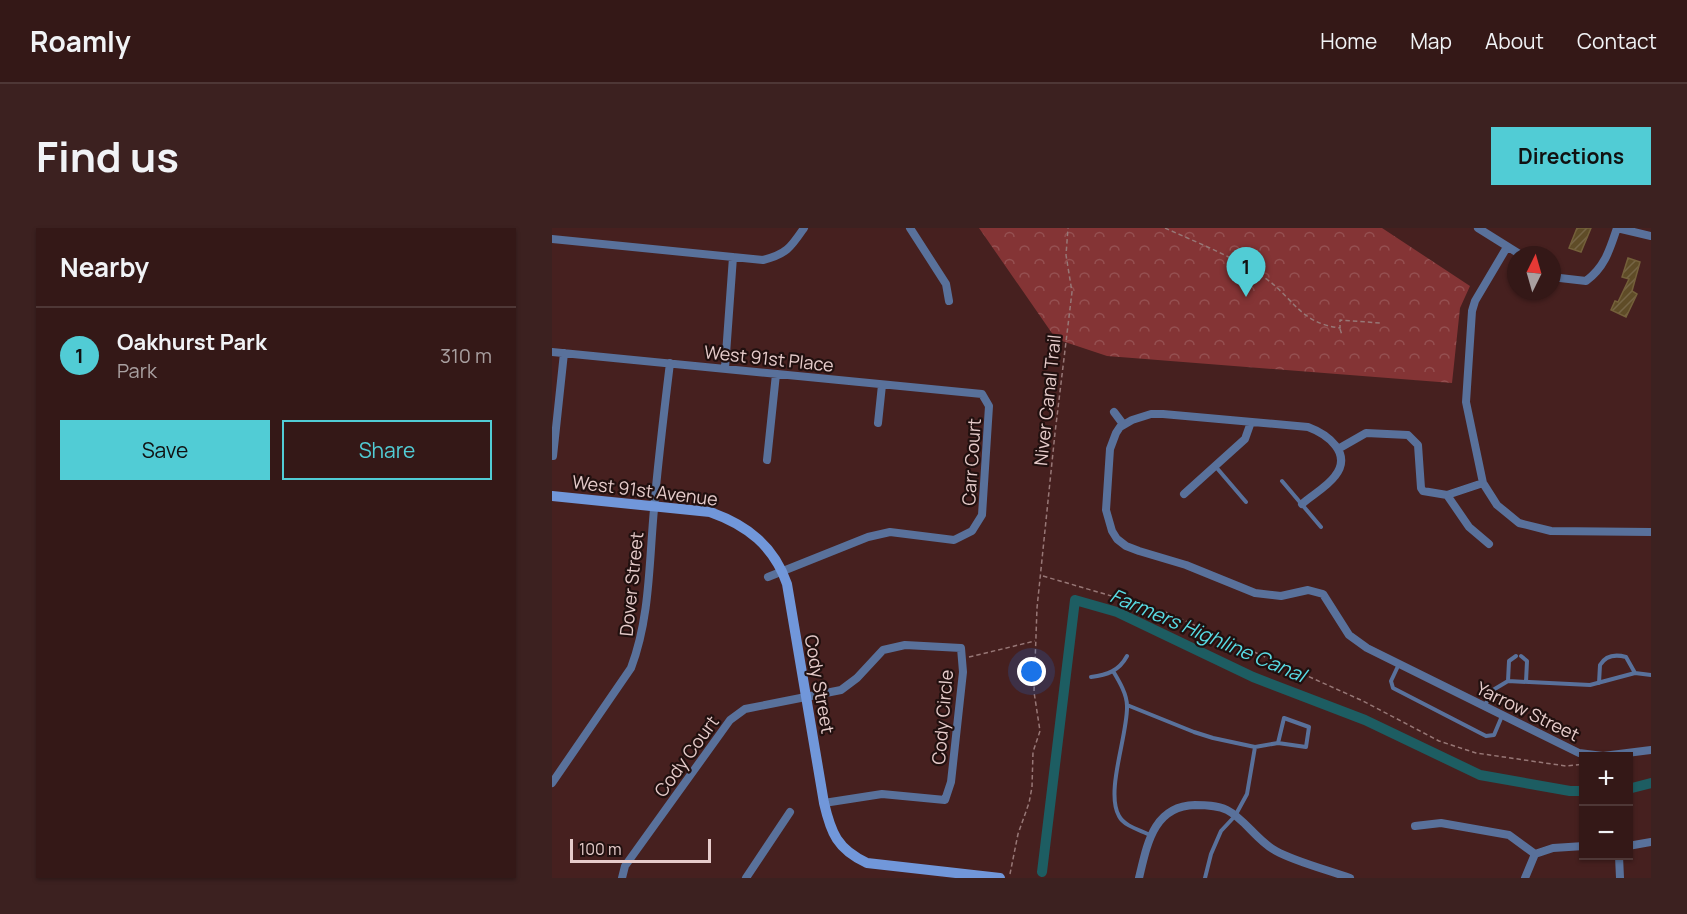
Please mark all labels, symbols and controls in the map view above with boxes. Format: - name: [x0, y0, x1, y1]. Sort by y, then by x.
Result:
- text: Roamly: [30, 22, 131, 60]
- text: Home: [1320, 27, 1377, 55]
- text: Map: [1410, 27, 1452, 55]
- text: About: [1485, 27, 1544, 55]
- text: Contact: [1577, 27, 1657, 55]
- text: Find us: [36, 127, 179, 185]
- button: Directions: [1491, 127, 1651, 185]
- north arrow: [1507, 246, 1561, 300]
- pin: 1: [1226, 248, 1266, 297]
- text: Nearby: [60, 249, 149, 285]
- text: Oakhurst Park: [117, 327, 267, 357]
- street label: Niver Canal Trail: [1028, 333, 1066, 467]
- street label: West 91st Place: [703, 339, 835, 377]
- text: 1: [75, 342, 84, 369]
- text: 310 m: [440, 342, 492, 369]
- text: Park: [117, 357, 157, 384]
- street label: Carr Court: [956, 418, 986, 506]
- button: Save: [60, 420, 270, 480]
- button: Share: [282, 420, 492, 480]
- street label: West 91st Avenue: [571, 469, 719, 511]
- street label: Dover Street: [614, 531, 648, 637]
- water label: Farmers Highline Canal: [1106, 582, 1312, 689]
- street label: Cody Street: [799, 633, 841, 735]
- your location: [1017, 657, 1046, 686]
- street label: Cody Circle: [926, 669, 958, 765]
- street label: Yarrow Street: [1472, 676, 1584, 746]
- street label: Cody Court: [648, 710, 724, 802]
- map controls: [1579, 752, 1633, 860]
- button: +: [1579, 752, 1633, 806]
- button: −: [1579, 806, 1633, 860]
- scale bar: [570, 836, 711, 864]
- text: 100 m: [579, 838, 622, 860]

